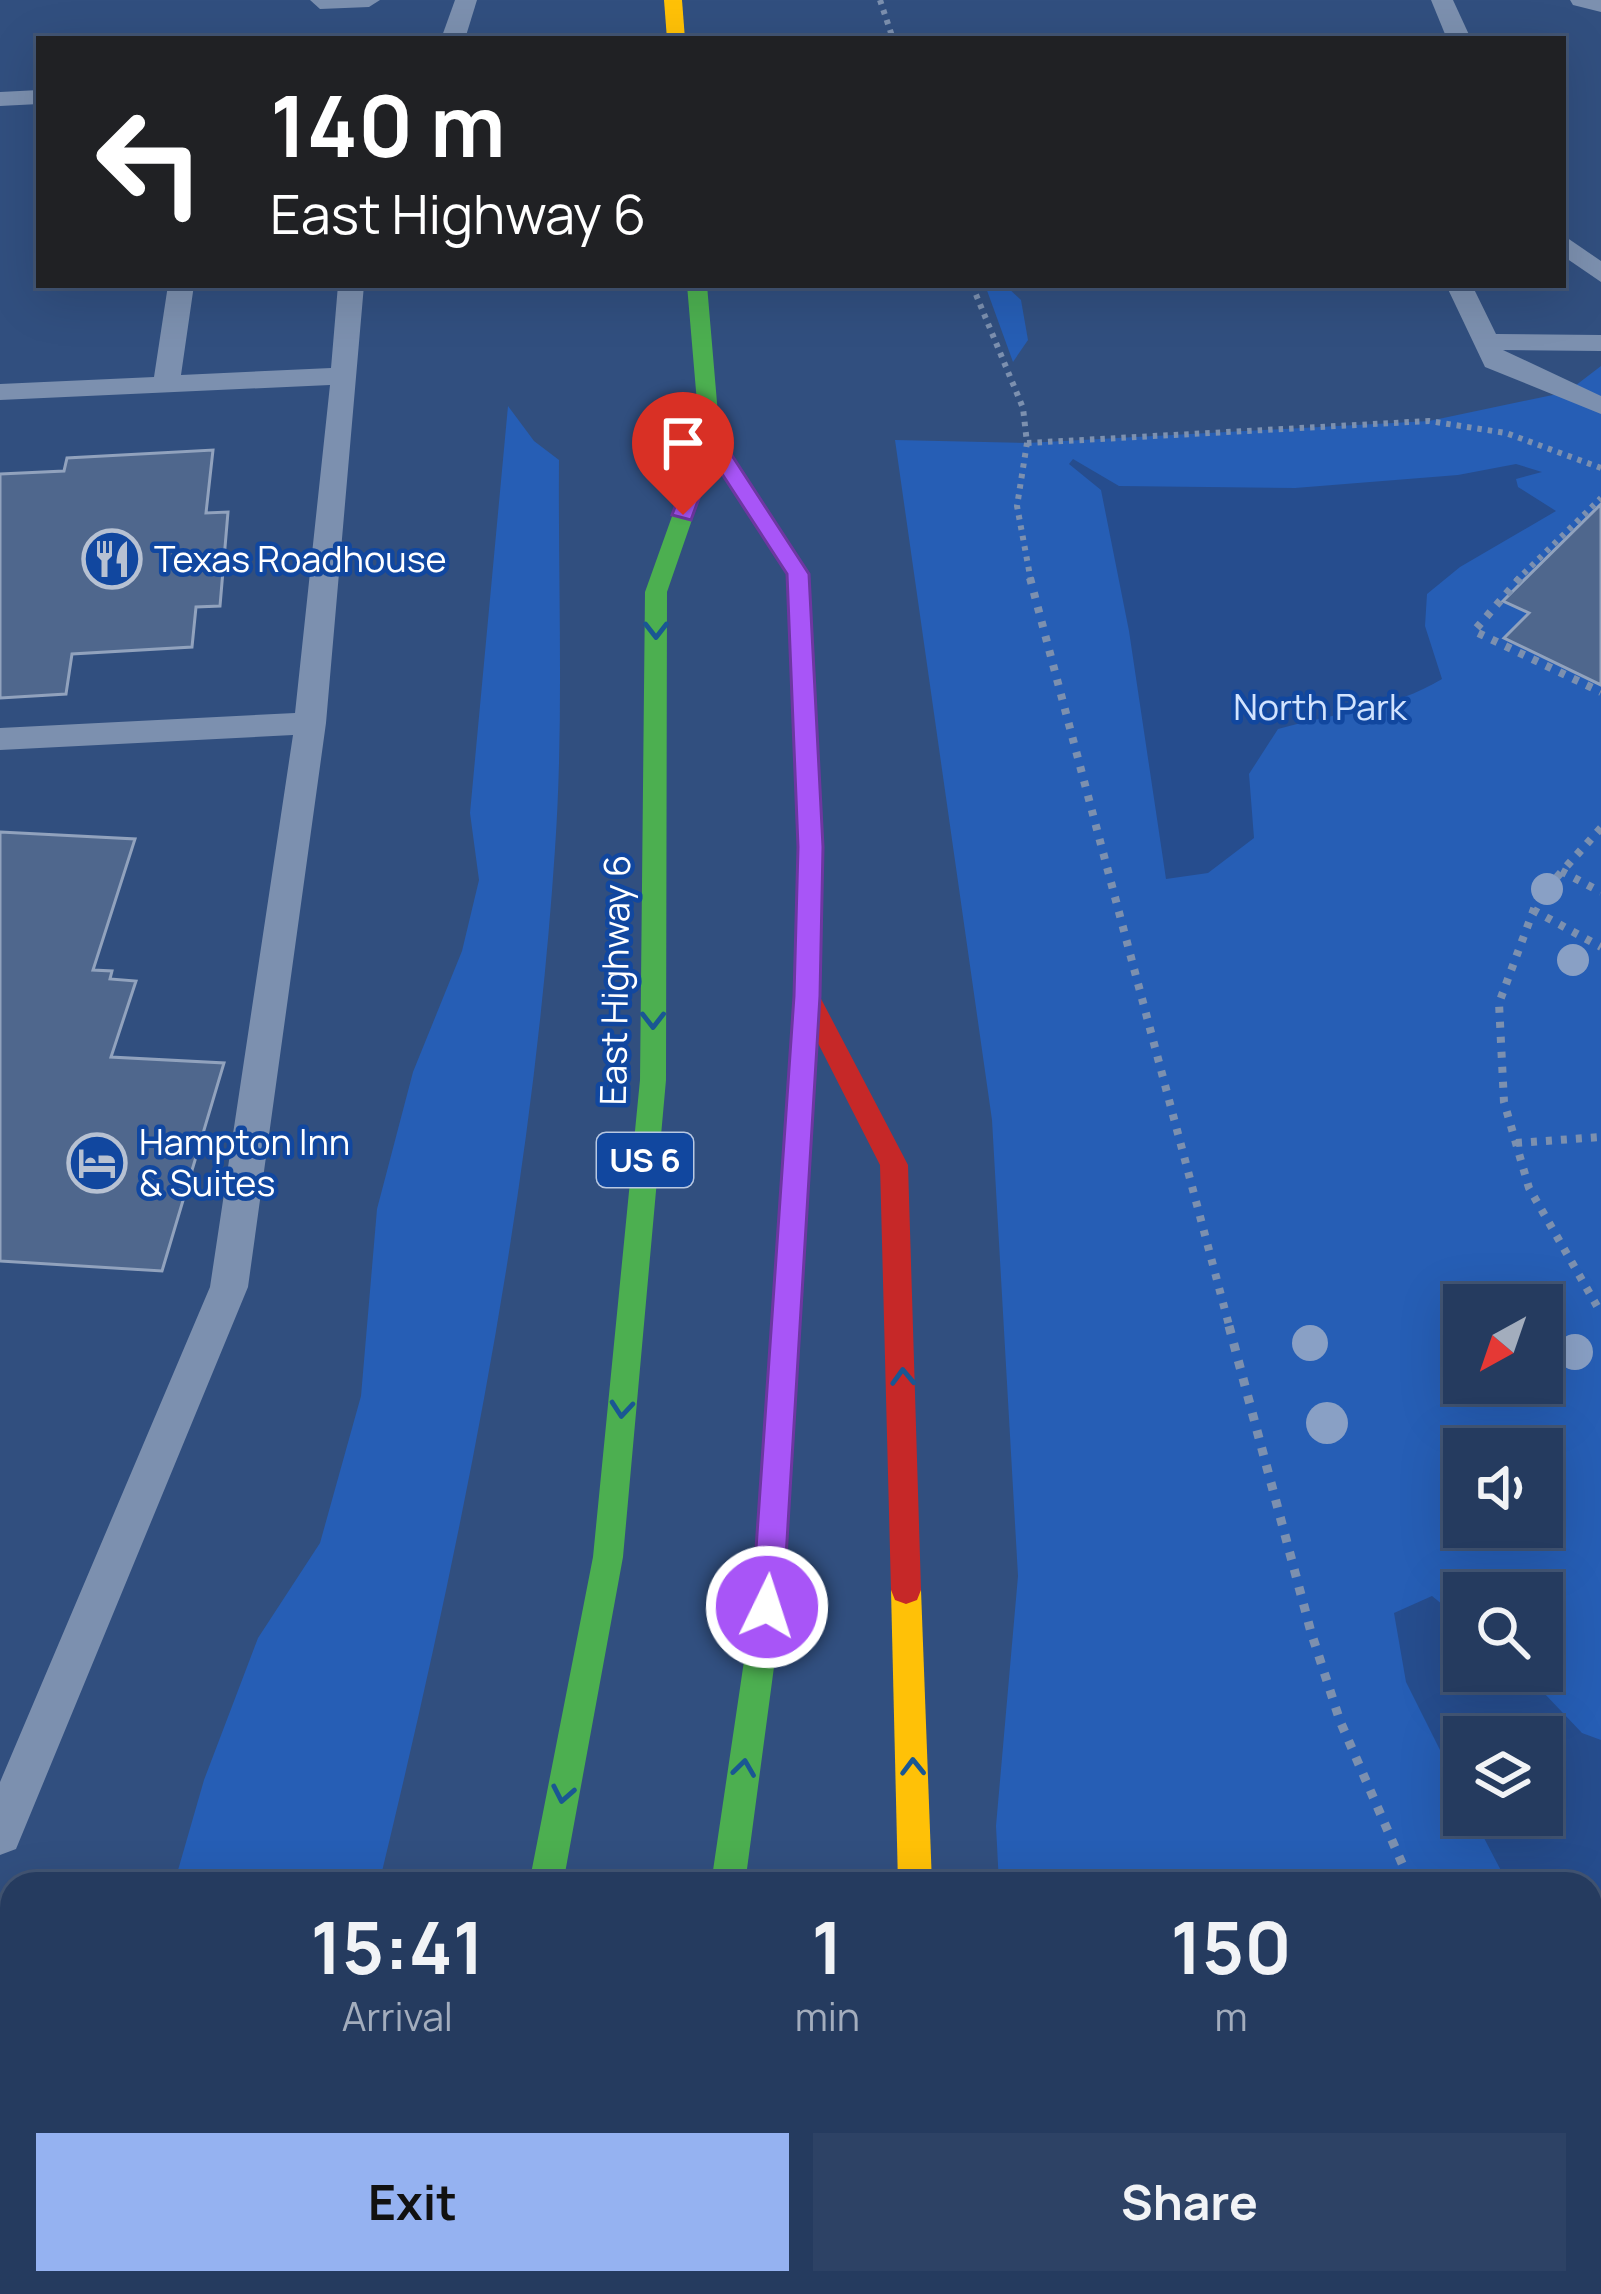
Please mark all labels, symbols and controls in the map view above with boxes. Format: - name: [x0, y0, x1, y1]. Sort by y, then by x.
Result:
- text: 140 m: [270, 67, 506, 182]
- icon: left: [72, 84, 228, 240]
- text: East Highway 6: [270, 176, 646, 250]
- pin: [632, 392, 734, 515]
- icon: arrive: [650, 410, 716, 476]
- restaurant icon: Texas Roadhouse: [81, 528, 143, 590]
- place label: Texas Roadhouse: [154, 534, 447, 583]
- one-way arrow: [643, 621, 669, 640]
- park label: North Park: [1233, 682, 1408, 731]
- street label: East Highway 6: [588, 854, 641, 1106]
- one-way arrow: [640, 1012, 666, 1030]
- place label: Hampton Inn & Suites: [139, 1117, 350, 1207]
- hotel icon: Hampton Inn & Suites: [66, 1132, 128, 1194]
- road number: US 6: [597, 1133, 693, 1187]
- north arrow: [1443, 1284, 1563, 1404]
- map controls: [1443, 1284, 1563, 1836]
- one-way arrow: [890, 1367, 916, 1386]
- one-way arrow: [610, 1400, 635, 1419]
- button: sound: [1443, 1428, 1563, 1548]
- position arrow: [704, 1544, 830, 1670]
- button: search: [1443, 1572, 1563, 1692]
- button: layers: [1443, 1716, 1563, 1836]
- one-way arrow: [900, 1757, 926, 1776]
- one-way arrow: [730, 1758, 756, 1778]
- one-way arrow: [551, 1783, 577, 1803]
- text: 15:41: [310, 1897, 484, 1996]
- text: 1: [812, 1897, 843, 1996]
- text: 150: [1170, 1897, 1292, 1996]
- text: Arrival: [342, 1989, 453, 2043]
- text: min: [795, 1989, 860, 2043]
- text: m: [1214, 1989, 1248, 2043]
- button: Exit: [36, 2133, 789, 2271]
- button: Share: [813, 2133, 1566, 2271]

